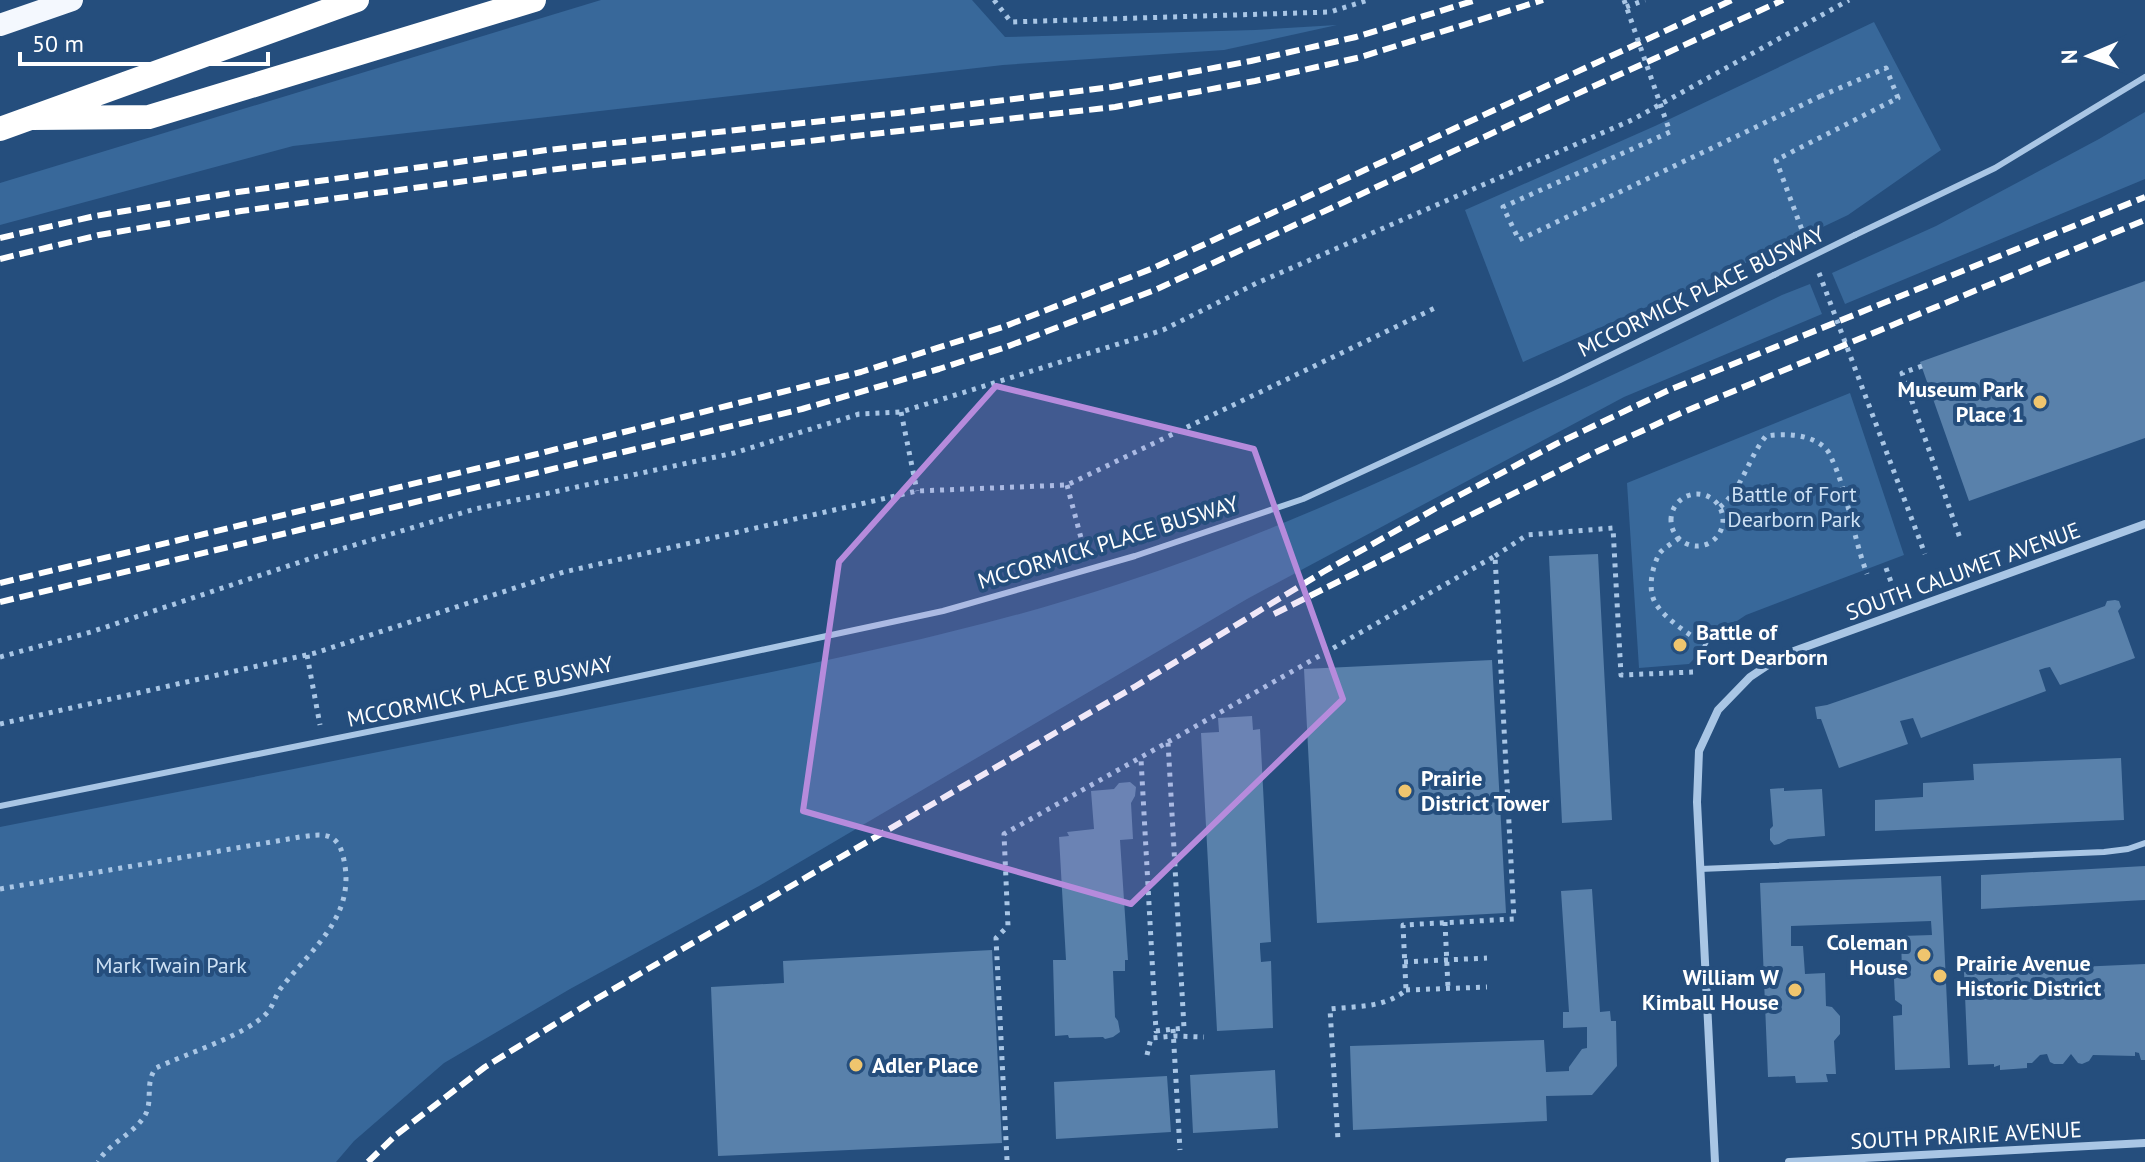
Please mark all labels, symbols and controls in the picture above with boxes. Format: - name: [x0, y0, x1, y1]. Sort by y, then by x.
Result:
- scale bar: [20, 16, 268, 66]
- north arrow: [2049, 16, 2129, 96]
- text: 50 m: [32, 28, 84, 59]
- text: N: [2055, 49, 2083, 64]
- street label: MCCORMICK PLACE BUSWAY: [1573, 219, 1830, 363]
- place label: Museum Park Place 1: [1898, 375, 2024, 428]
- marker: Museum Park Place 1: [2031, 393, 2049, 411]
- park label: Battle of Fort Dearborn Park: [1727, 480, 1861, 533]
- street label: MCCORMICK PLACE BUSWAY: [974, 489, 1242, 595]
- street label: SOUTH CALUMET AVENUE: [1842, 516, 2084, 626]
- place label: Battle of Fort Dearborn: [1696, 618, 1828, 671]
- marker: Battle of Fort Dearborn: [1671, 636, 1689, 654]
- street label: MCCORMICK PLACE BUSWAY: [345, 649, 616, 733]
- place label: Prairie District Tower: [1421, 764, 1550, 817]
- marker: Prairie District Tower: [1396, 782, 1414, 800]
- place label: Coleman House: [1826, 928, 1908, 981]
- marker: Coleman House: [1915, 946, 1933, 964]
- place label: Prairie Avenue Historic District: [1956, 949, 2101, 1002]
- park label: Mark Twain Park: [95, 951, 247, 979]
- place label: William W Kimball House: [1642, 963, 1779, 1016]
- marker: Prairie Avenue Historic District: [1931, 967, 1949, 985]
- marker: William W Kimball House: [1786, 981, 1804, 999]
- place label: Adler Place: [872, 1051, 978, 1079]
- marker: Adler Place: [847, 1056, 865, 1074]
- street label: SOUTH PRAIRIE AVENUE: [1850, 1115, 2082, 1155]

